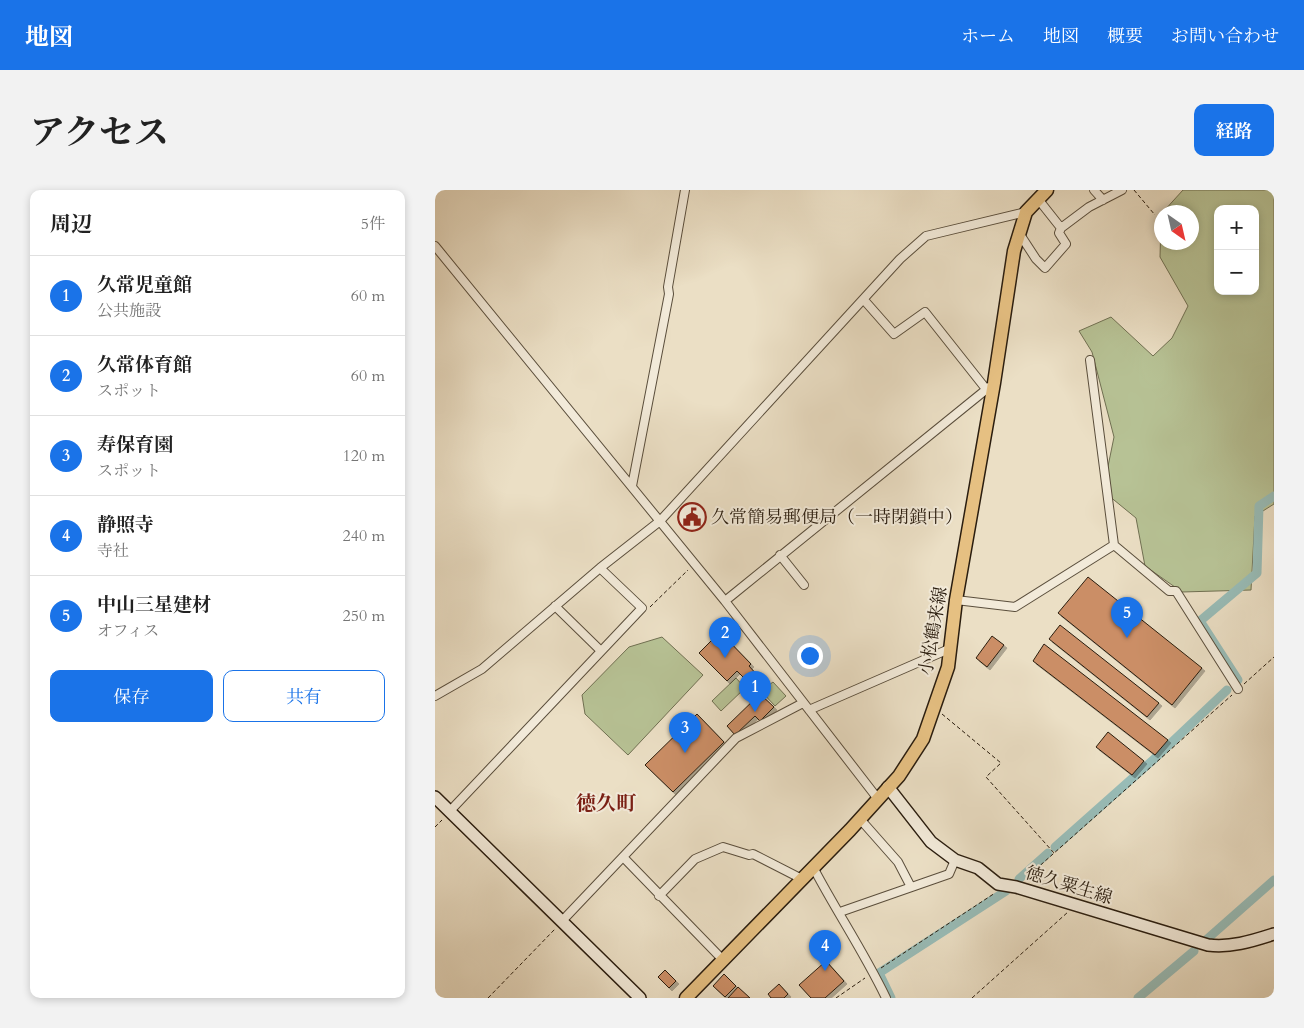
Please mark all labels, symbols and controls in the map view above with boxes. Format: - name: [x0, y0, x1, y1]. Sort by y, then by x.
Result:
- text: 地図: [25, 21, 73, 54]
- text: ホーム: [961, 24, 1015, 49]
- text: 地図: [1043, 24, 1079, 49]
- text: 概要: [1107, 24, 1143, 49]
- text: お問い合わせ: [1171, 24, 1279, 49]
- button: 経路: [1194, 104, 1274, 156]
- text: アクセス: [30, 109, 169, 157]
- north arrow: [1154, 205, 1199, 250]
- map controls: [1214, 205, 1259, 295]
- button: +: [1214, 205, 1259, 250]
- text: 周辺: [50, 210, 92, 239]
- text: 5件: [361, 213, 385, 235]
- button: −: [1214, 250, 1259, 295]
- text: 久常児童館: [97, 272, 192, 298]
- text: 1: [62, 285, 70, 307]
- text: 60 m: [351, 285, 385, 307]
- text: 公共施設: [97, 300, 161, 322]
- text: 久常体育館: [97, 352, 192, 378]
- text: 2: [62, 365, 70, 387]
- text: 60 m: [351, 365, 385, 387]
- text: スポット: [97, 380, 161, 402]
- text: 寿保育園: [97, 432, 173, 458]
- text: 3: [62, 445, 70, 467]
- text: 120 m: [343, 445, 385, 467]
- text: スポット: [97, 460, 161, 482]
- public building icon: 久常簡易郵便局（一時閉鎖中）: [677, 502, 707, 532]
- place label: 久常簡易郵便局（一時閉鎖中）: [711, 505, 963, 530]
- text: 静照寺: [97, 512, 154, 538]
- text: 4: [62, 525, 70, 547]
- text: 240 m: [343, 525, 385, 547]
- text: 寺社: [97, 540, 129, 562]
- street label: 小松鶴来線: [913, 585, 954, 678]
- text: 中山三星建材: [97, 592, 211, 618]
- pin: 5: [1111, 597, 1143, 638]
- text: 5: [62, 605, 70, 627]
- text: 250 m: [343, 605, 385, 627]
- pin: 2: [709, 617, 741, 658]
- text: オフィス: [97, 620, 159, 642]
- your location: [797, 643, 823, 669]
- button: 保存: [50, 670, 213, 722]
- button: 共有: [223, 670, 385, 722]
- pin: 1: [739, 671, 771, 712]
- pin: 3: [669, 712, 701, 753]
- district label: 徳久町: [576, 790, 637, 817]
- street label: 徳久粟生線: [1022, 860, 1116, 911]
- pin: 4: [809, 930, 841, 971]

